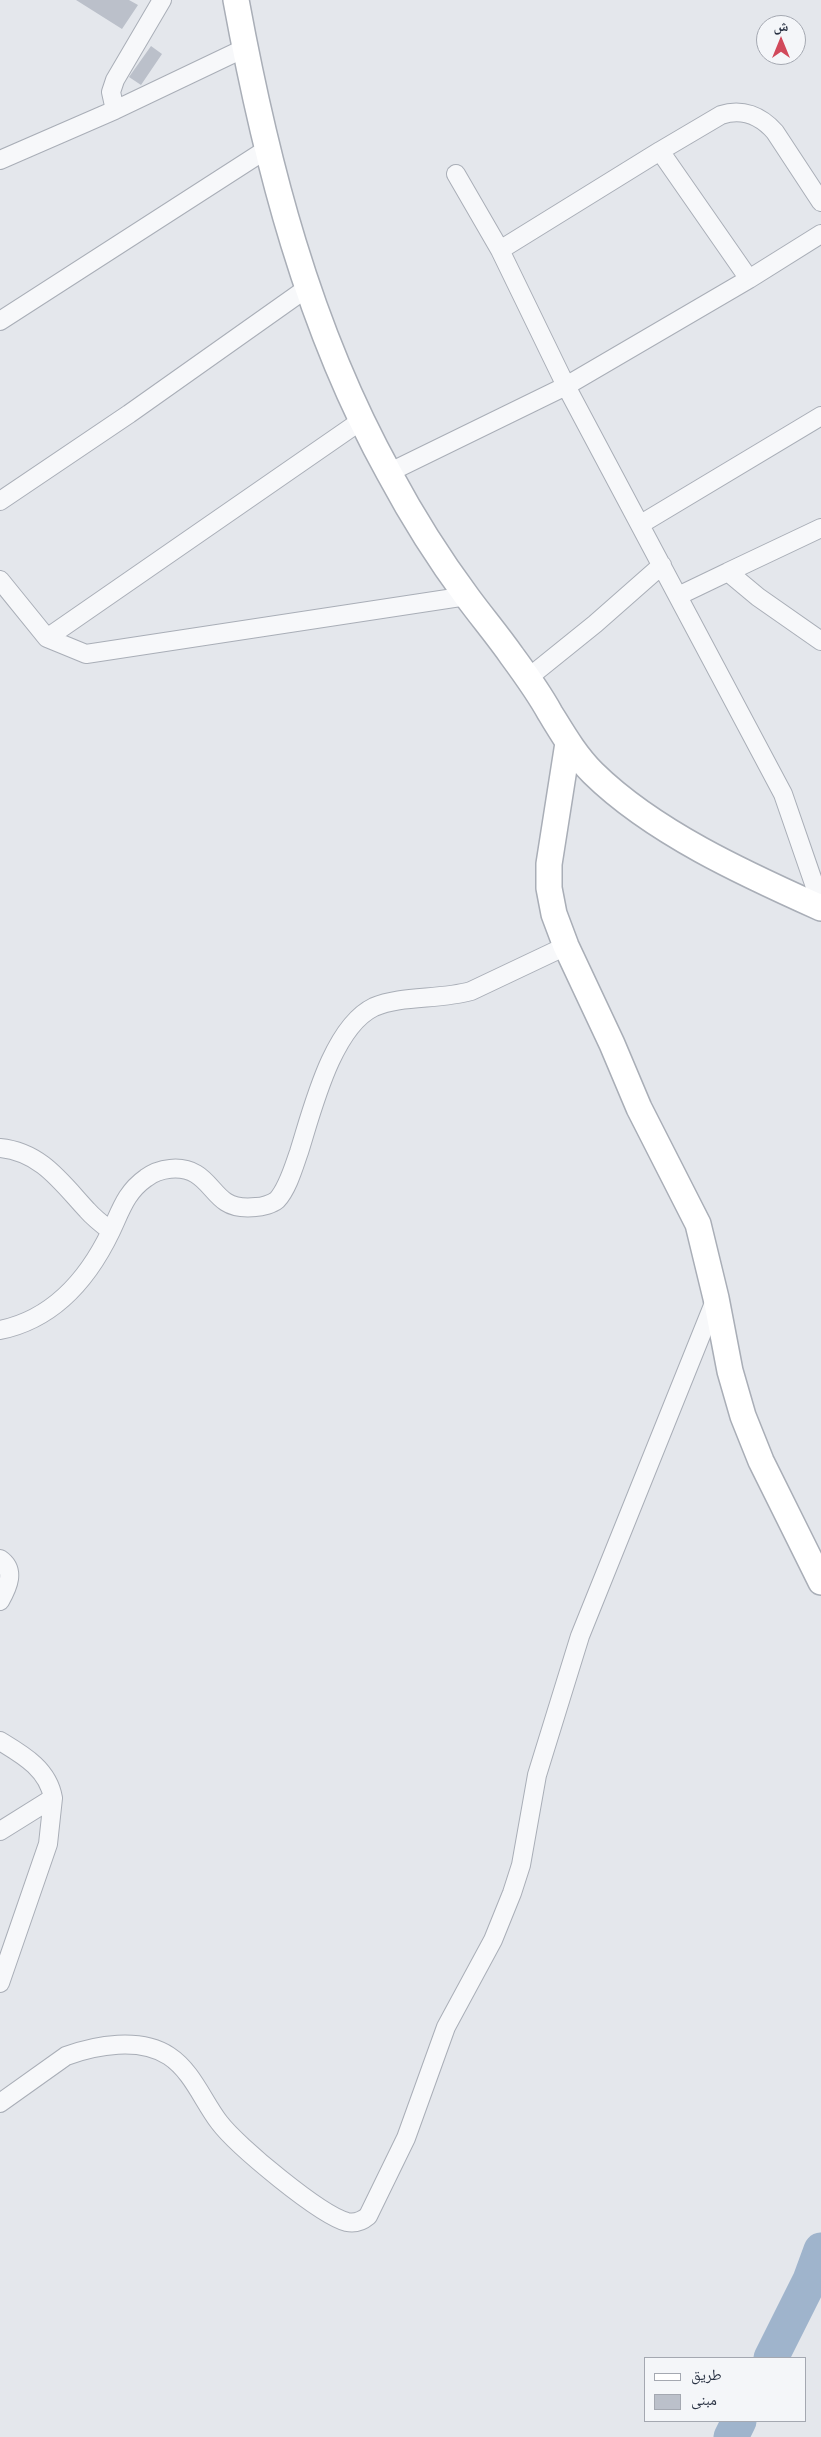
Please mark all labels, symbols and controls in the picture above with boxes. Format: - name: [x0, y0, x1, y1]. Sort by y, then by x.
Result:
- north arrow: [756, 15, 806, 65]
- text: ش: [774, 18, 788, 34]
- legend: [644, 2357, 806, 2422]
- text: طريق: [691, 2366, 722, 2384]
- text: مبنى: [691, 2391, 717, 2409]

